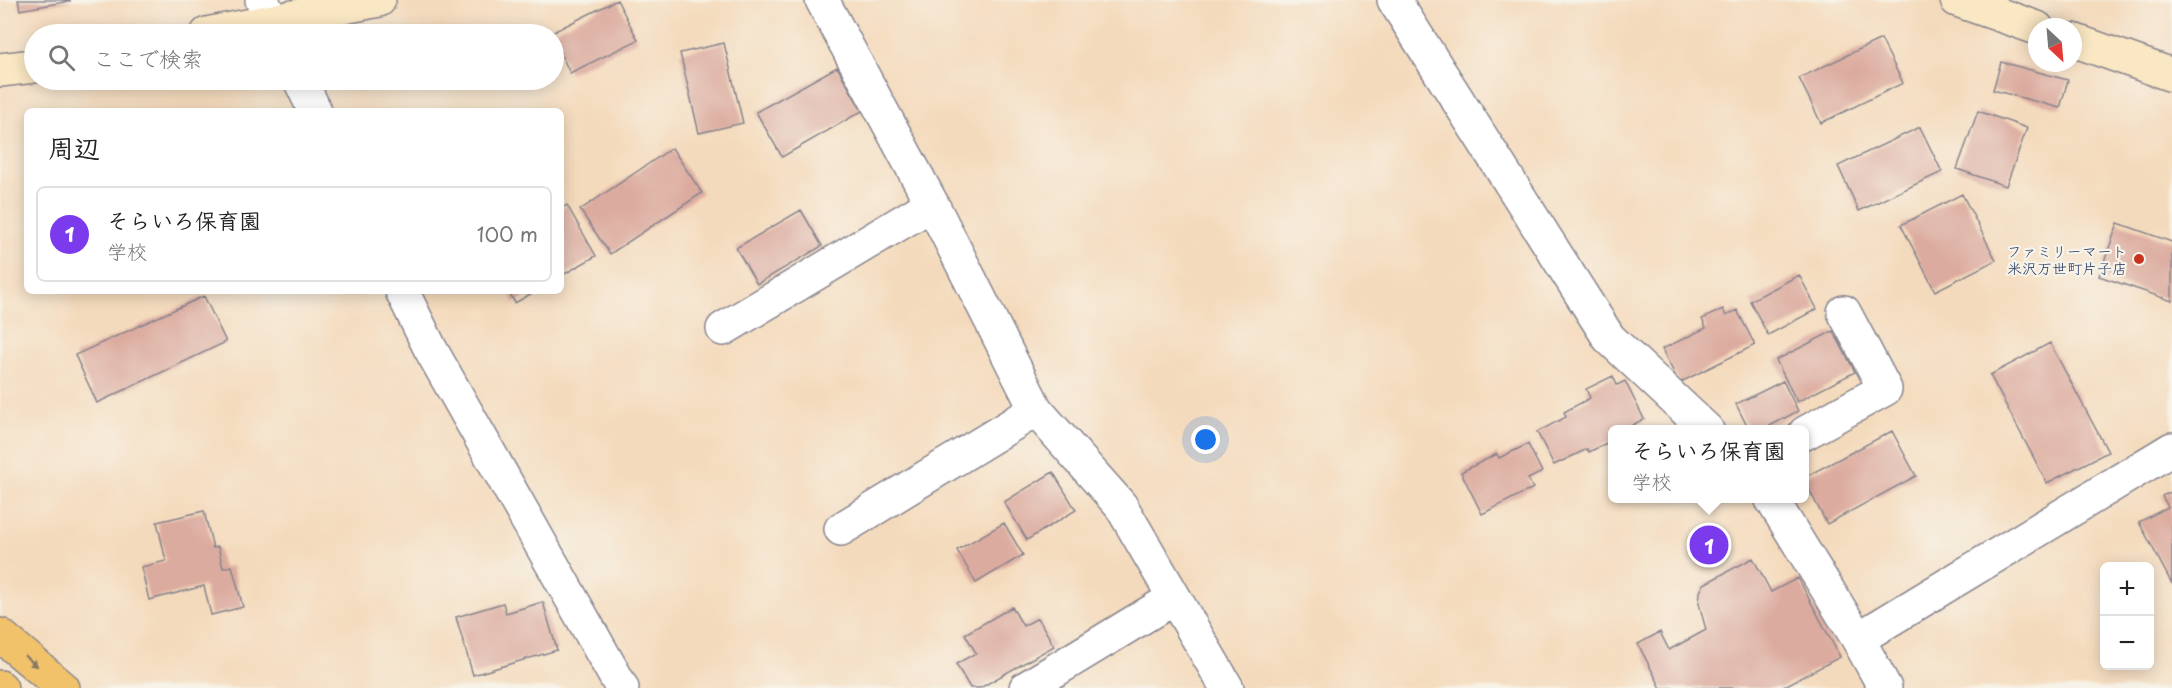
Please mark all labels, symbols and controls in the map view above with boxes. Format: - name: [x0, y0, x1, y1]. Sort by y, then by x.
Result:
- north arrow: [2028, 18, 2082, 72]
- search box: [24, 24, 564, 90]
- icon: search: [45, 41, 78, 74]
- text: ここで検索: [93, 41, 203, 74]
- text: 周辺: [48, 128, 100, 167]
- text: そらいろ保育園: [107, 203, 261, 236]
- text: 1: [65, 219, 74, 249]
- text: 100 m: [477, 219, 538, 249]
- text: 学校: [107, 236, 147, 266]
- place label: ファミリーマート 米沢万世町片子店: [2007, 239, 2127, 279]
- marker: ファミリーマート 米沢万世町片子店: [2132, 252, 2146, 266]
- your location: [1191, 425, 1220, 454]
- popup: [1608, 425, 1809, 503]
- text: そらいろ保育園: [1631, 433, 1786, 466]
- text: 学校: [1631, 466, 1671, 496]
- pin: 1: [1690, 522, 1728, 568]
- map controls: [2100, 562, 2154, 670]
- button: +: [2100, 562, 2154, 616]
- button: −: [2100, 616, 2154, 670]
- one-way arrow: [23, 655, 39, 668]

